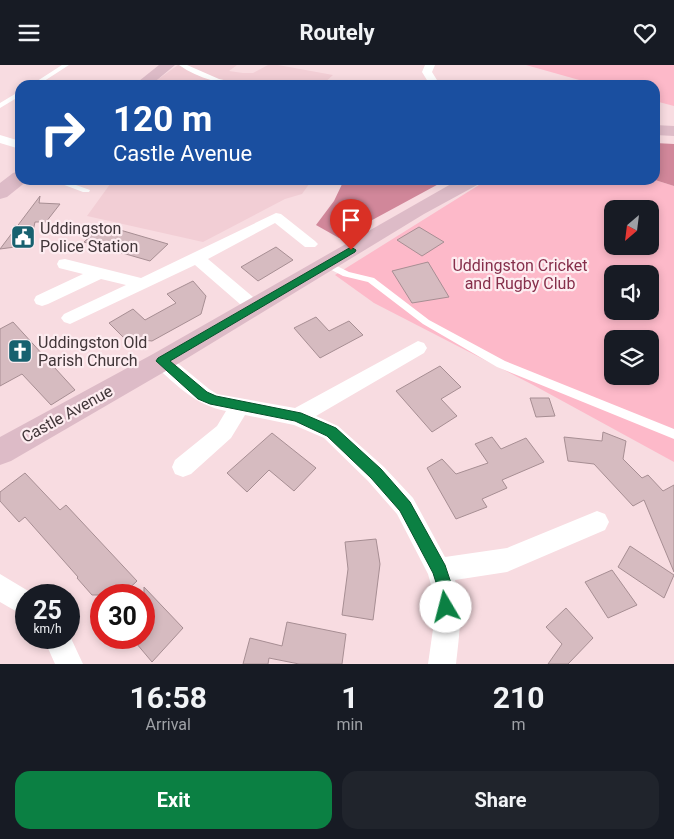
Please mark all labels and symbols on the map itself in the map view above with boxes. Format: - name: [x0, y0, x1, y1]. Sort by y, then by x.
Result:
- pin: [330, 199, 372, 250]
- north arrow: [604, 200, 659, 255]
- place label: Uddingston Police Station: [40, 219, 138, 256]
- public building icon: Uddingston Police Station: [10, 224, 36, 250]
- park label: Uddingston Cricket and Rugby Club: [452, 256, 588, 293]
- place label: Uddingston Old Parish Church: [38, 333, 147, 370]
- church icon: Uddingston Old Parish Church: [7, 338, 33, 364]
- street label: Castle Avenue: [18, 381, 116, 447]
- position arrow: [419, 580, 471, 632]
- speed limit sign: 30: [90, 584, 155, 649]

